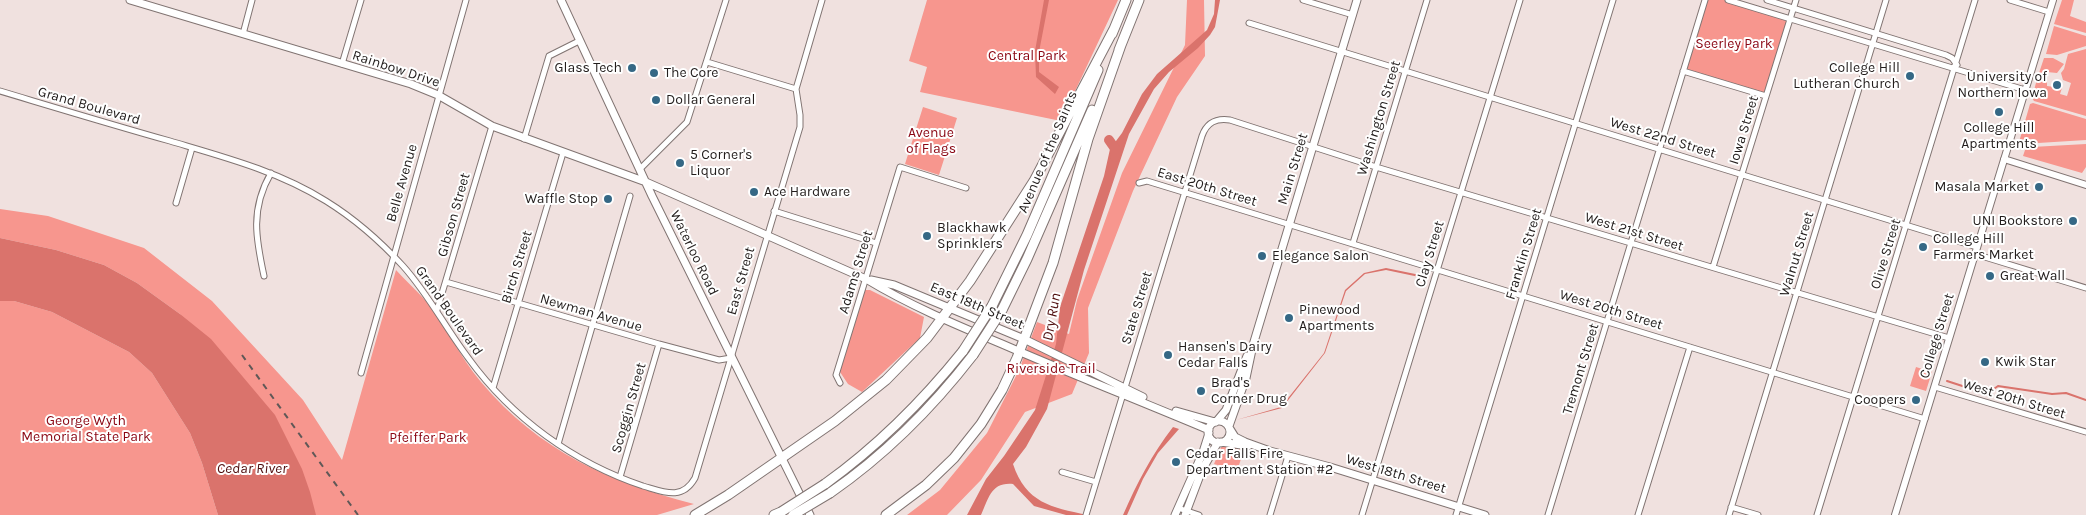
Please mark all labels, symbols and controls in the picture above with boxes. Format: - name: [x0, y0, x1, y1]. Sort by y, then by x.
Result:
- park label: Seerley Park: [1695, 36, 1773, 52]
- street label: Rainbow Drive: [350, 47, 442, 91]
- park label: Central Park: [988, 48, 1066, 64]
- street label: Washington Street: [1354, 59, 1404, 177]
- place label: Glass Tech: [554, 60, 622, 76]
- place label: College Hill Lutheran Church: [1793, 60, 1900, 92]
- marker: Glass Tech: [626, 62, 638, 74]
- place label: The Core: [664, 65, 718, 81]
- marker: The Core: [648, 67, 660, 79]
- place label: University of Northern Iowa: [1958, 69, 2047, 102]
- marker: College Hill Lutheran Church: [1904, 70, 1916, 82]
- marker: University of Northern Iowa: [2051, 79, 2063, 91]
- street label: Grand Boulevard: [36, 83, 142, 129]
- street label: Avenue of the Saints: [1015, 89, 1081, 215]
- place label: Dollar General: [666, 92, 755, 108]
- marker: Dollar General: [650, 94, 662, 106]
- street label: Iowa Street: [1726, 94, 1762, 166]
- marker: College Hill Apartments: [1993, 106, 2005, 118]
- street label: West 22nd Street: [1608, 114, 1718, 162]
- place label: College Hill Apartments: [1961, 120, 2037, 152]
- park label: Avenue of Flags: [906, 125, 956, 158]
- street label: Main Street: [1274, 131, 1312, 207]
- street label: Belle Avenue: [383, 142, 421, 224]
- place label: 5 Corner's Liquor: [690, 147, 752, 180]
- marker: 5 Corner's Liquor: [674, 157, 686, 169]
- street label: East 20th Street: [1155, 164, 1259, 210]
- street label: Gibson Street: [434, 171, 474, 259]
- place label: Masala Market: [1934, 179, 2029, 195]
- marker: Masala Market: [2033, 181, 2045, 193]
- place label: Ace Hardware: [764, 184, 850, 200]
- marker: Ace Hardware: [748, 186, 760, 198]
- place label: Waffle Stop: [525, 191, 598, 207]
- marker: Waffle Stop: [602, 193, 614, 205]
- street label: Franklin Street: [1502, 206, 1546, 302]
- street label: Waterloo Road: [666, 208, 722, 298]
- street label: West 21st Street: [1583, 209, 1685, 255]
- street label: Walnut Street: [1776, 210, 1818, 298]
- place label: UNI Bookstore: [1973, 213, 2063, 229]
- marker: UNI Bookstore: [2067, 215, 2079, 227]
- street label: Olive Street: [1867, 217, 1905, 291]
- street label: Clay Street: [1412, 219, 1448, 289]
- place label: Blackhawk Sprinklers: [937, 220, 1007, 252]
- street label: Adams Street: [835, 228, 877, 316]
- street label: Birch Street: [498, 229, 536, 305]
- marker: Blackhawk Sprinklers: [921, 230, 933, 242]
- place label: College Hill Farmers Market: [1933, 231, 2034, 264]
- marker: College Hill Farmers Market: [1917, 241, 1929, 253]
- street label: East Street: [723, 245, 759, 317]
- place label: Elegance Salon: [1272, 248, 1369, 264]
- marker: Elegance Salon: [1256, 250, 1268, 262]
- street label: Grand Boulevard: [412, 263, 486, 359]
- place label: Great Wall: [2000, 268, 2065, 284]
- street label: State Street: [1118, 269, 1156, 347]
- marker: Great Wall: [1984, 270, 1996, 282]
- street label: East 18th Street: [928, 279, 1026, 333]
- street label: West 20th Street: [1557, 286, 1665, 334]
- street label: Newman Avenue: [538, 290, 644, 336]
- street label: College Street: [1916, 291, 1958, 381]
- water label: Dry Run: [1039, 292, 1065, 342]
- place label: Pinewood Apartments: [1299, 302, 1375, 334]
- marker: Pinewood Apartments: [1283, 312, 1295, 324]
- street label: Tremont Street: [1559, 321, 1603, 417]
- place label: Hansen's Dairy Cedar Falls: [1178, 339, 1272, 372]
- marker: Hansen's Dairy Cedar Falls: [1162, 349, 1174, 361]
- place label: Kwik Star: [1995, 354, 2056, 370]
- marker: Kwik Star: [1979, 356, 1991, 368]
- street label: Scoggin Street: [608, 361, 650, 455]
- park label: Riverside Trail: [1006, 361, 1096, 377]
- place label: Brad's Corner Drug: [1211, 375, 1287, 408]
- street label: West 20th Street: [1960, 375, 2068, 423]
- marker: Brad's Corner Drug: [1195, 385, 1207, 397]
- place label: Coopers: [1854, 392, 1906, 408]
- marker: Coopers: [1910, 394, 1922, 406]
- park label: George Wyth Memorial State Park: [21, 413, 151, 446]
- park label: Pfeiffer Park: [389, 430, 467, 446]
- place label: Cedar Falls Fire Department Station #2: [1186, 446, 1333, 478]
- street label: West 18th Street: [1344, 451, 1448, 497]
- marker: Cedar Falls Fire Department Station #2: [1170, 456, 1182, 468]
- water label: Cedar River: [217, 460, 287, 478]

